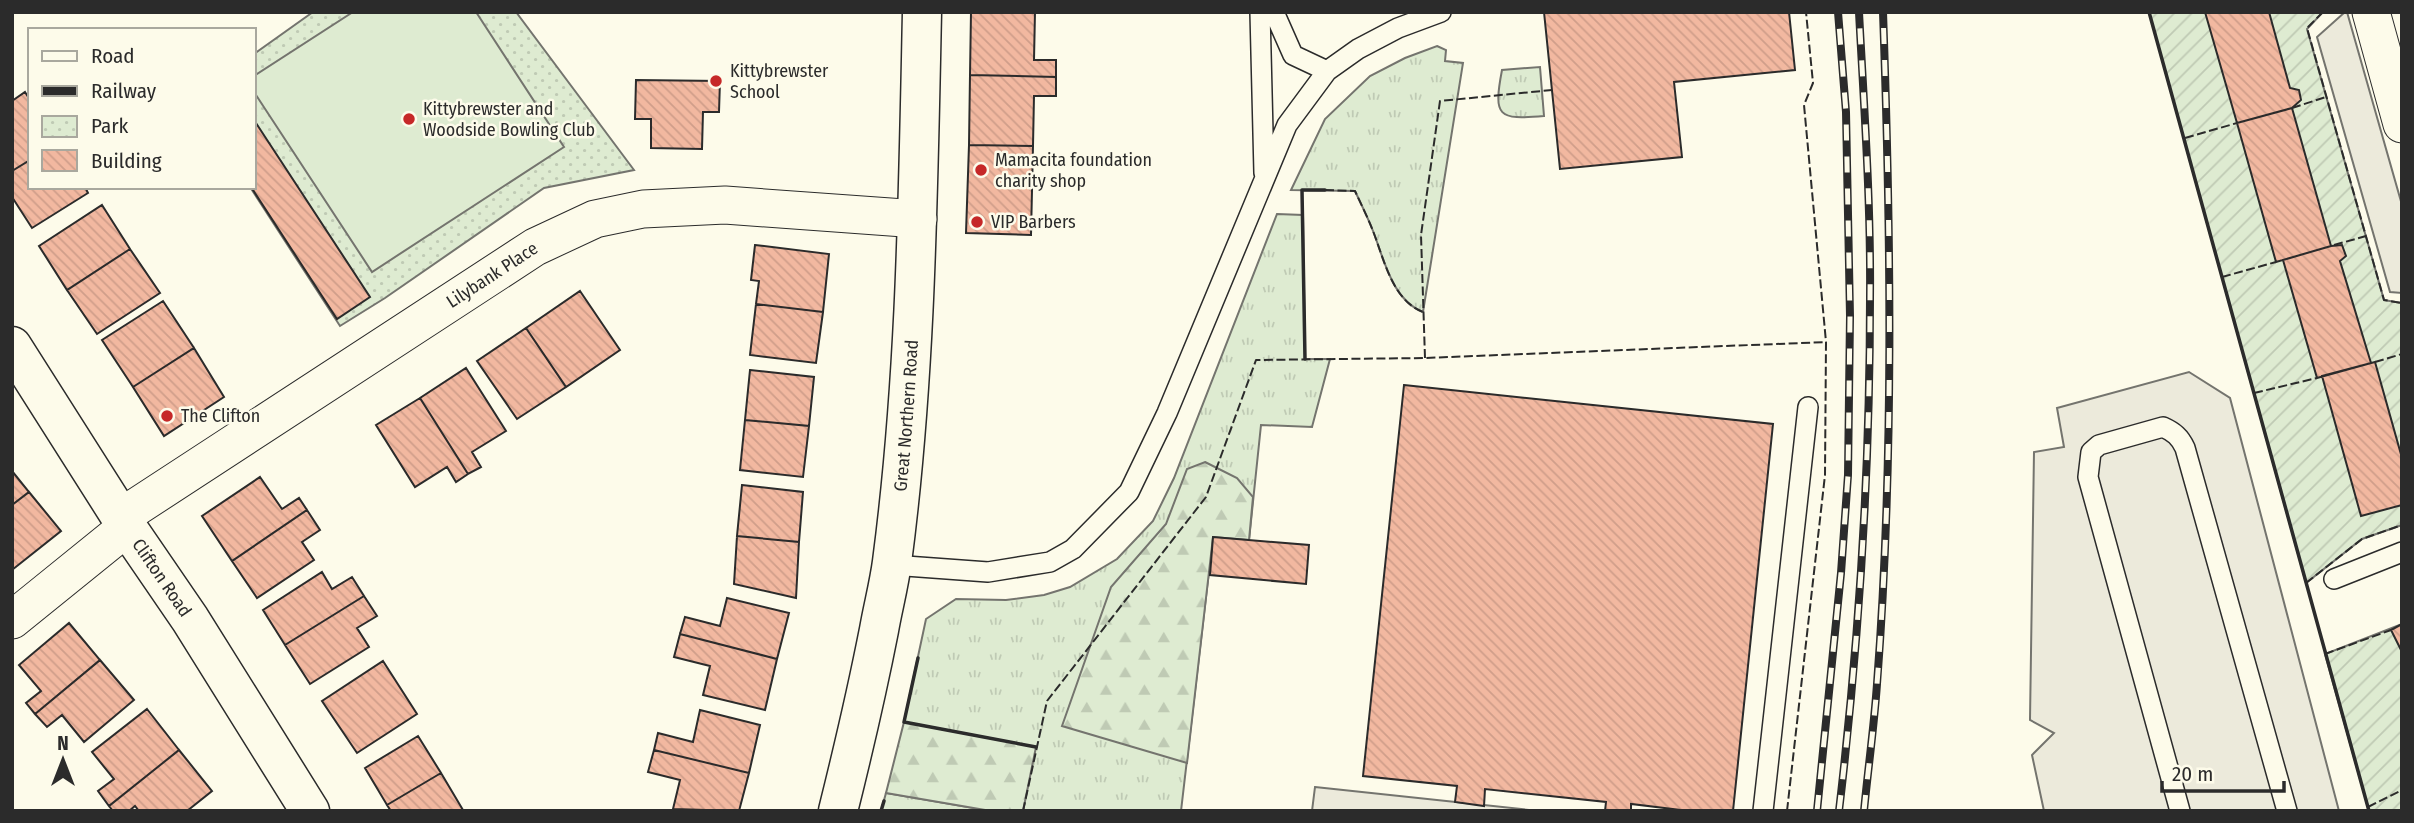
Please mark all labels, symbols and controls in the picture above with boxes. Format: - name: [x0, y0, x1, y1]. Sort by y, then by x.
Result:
- legend: [28, 28, 256, 189]
- text: Road: [91, 43, 135, 69]
- place label: Kittybrewster School: [730, 60, 829, 103]
- marker: Kittybrewster School: [708, 73, 724, 89]
- text: Railway: [91, 78, 157, 104]
- place label: Kittybrewster and Woodside Bowling Club: [423, 98, 595, 141]
- marker: Kittybrewster and Woodside Bowling Club: [401, 111, 417, 127]
- text: Park: [91, 113, 129, 139]
- text: Building: [91, 148, 162, 174]
- place label: Mamacita foundation charity shop: [995, 149, 1152, 192]
- marker: Mamacita foundation charity shop: [973, 162, 989, 178]
- place label: VIP Barbers: [991, 211, 1076, 233]
- marker: VIP Barbers: [969, 214, 985, 230]
- street label: Lilybank Place: [442, 237, 542, 313]
- street label: Great Northern Road: [889, 339, 923, 493]
- place label: The Clifton: [181, 405, 260, 427]
- marker: The Clifton: [159, 408, 175, 424]
- street label: Clifton Road: [127, 534, 196, 621]
- north arrow: [28, 725, 98, 795]
- text: N: [57, 732, 69, 755]
- scale bar: [2162, 750, 2284, 794]
- text: 20 m: [2172, 761, 2213, 787]

